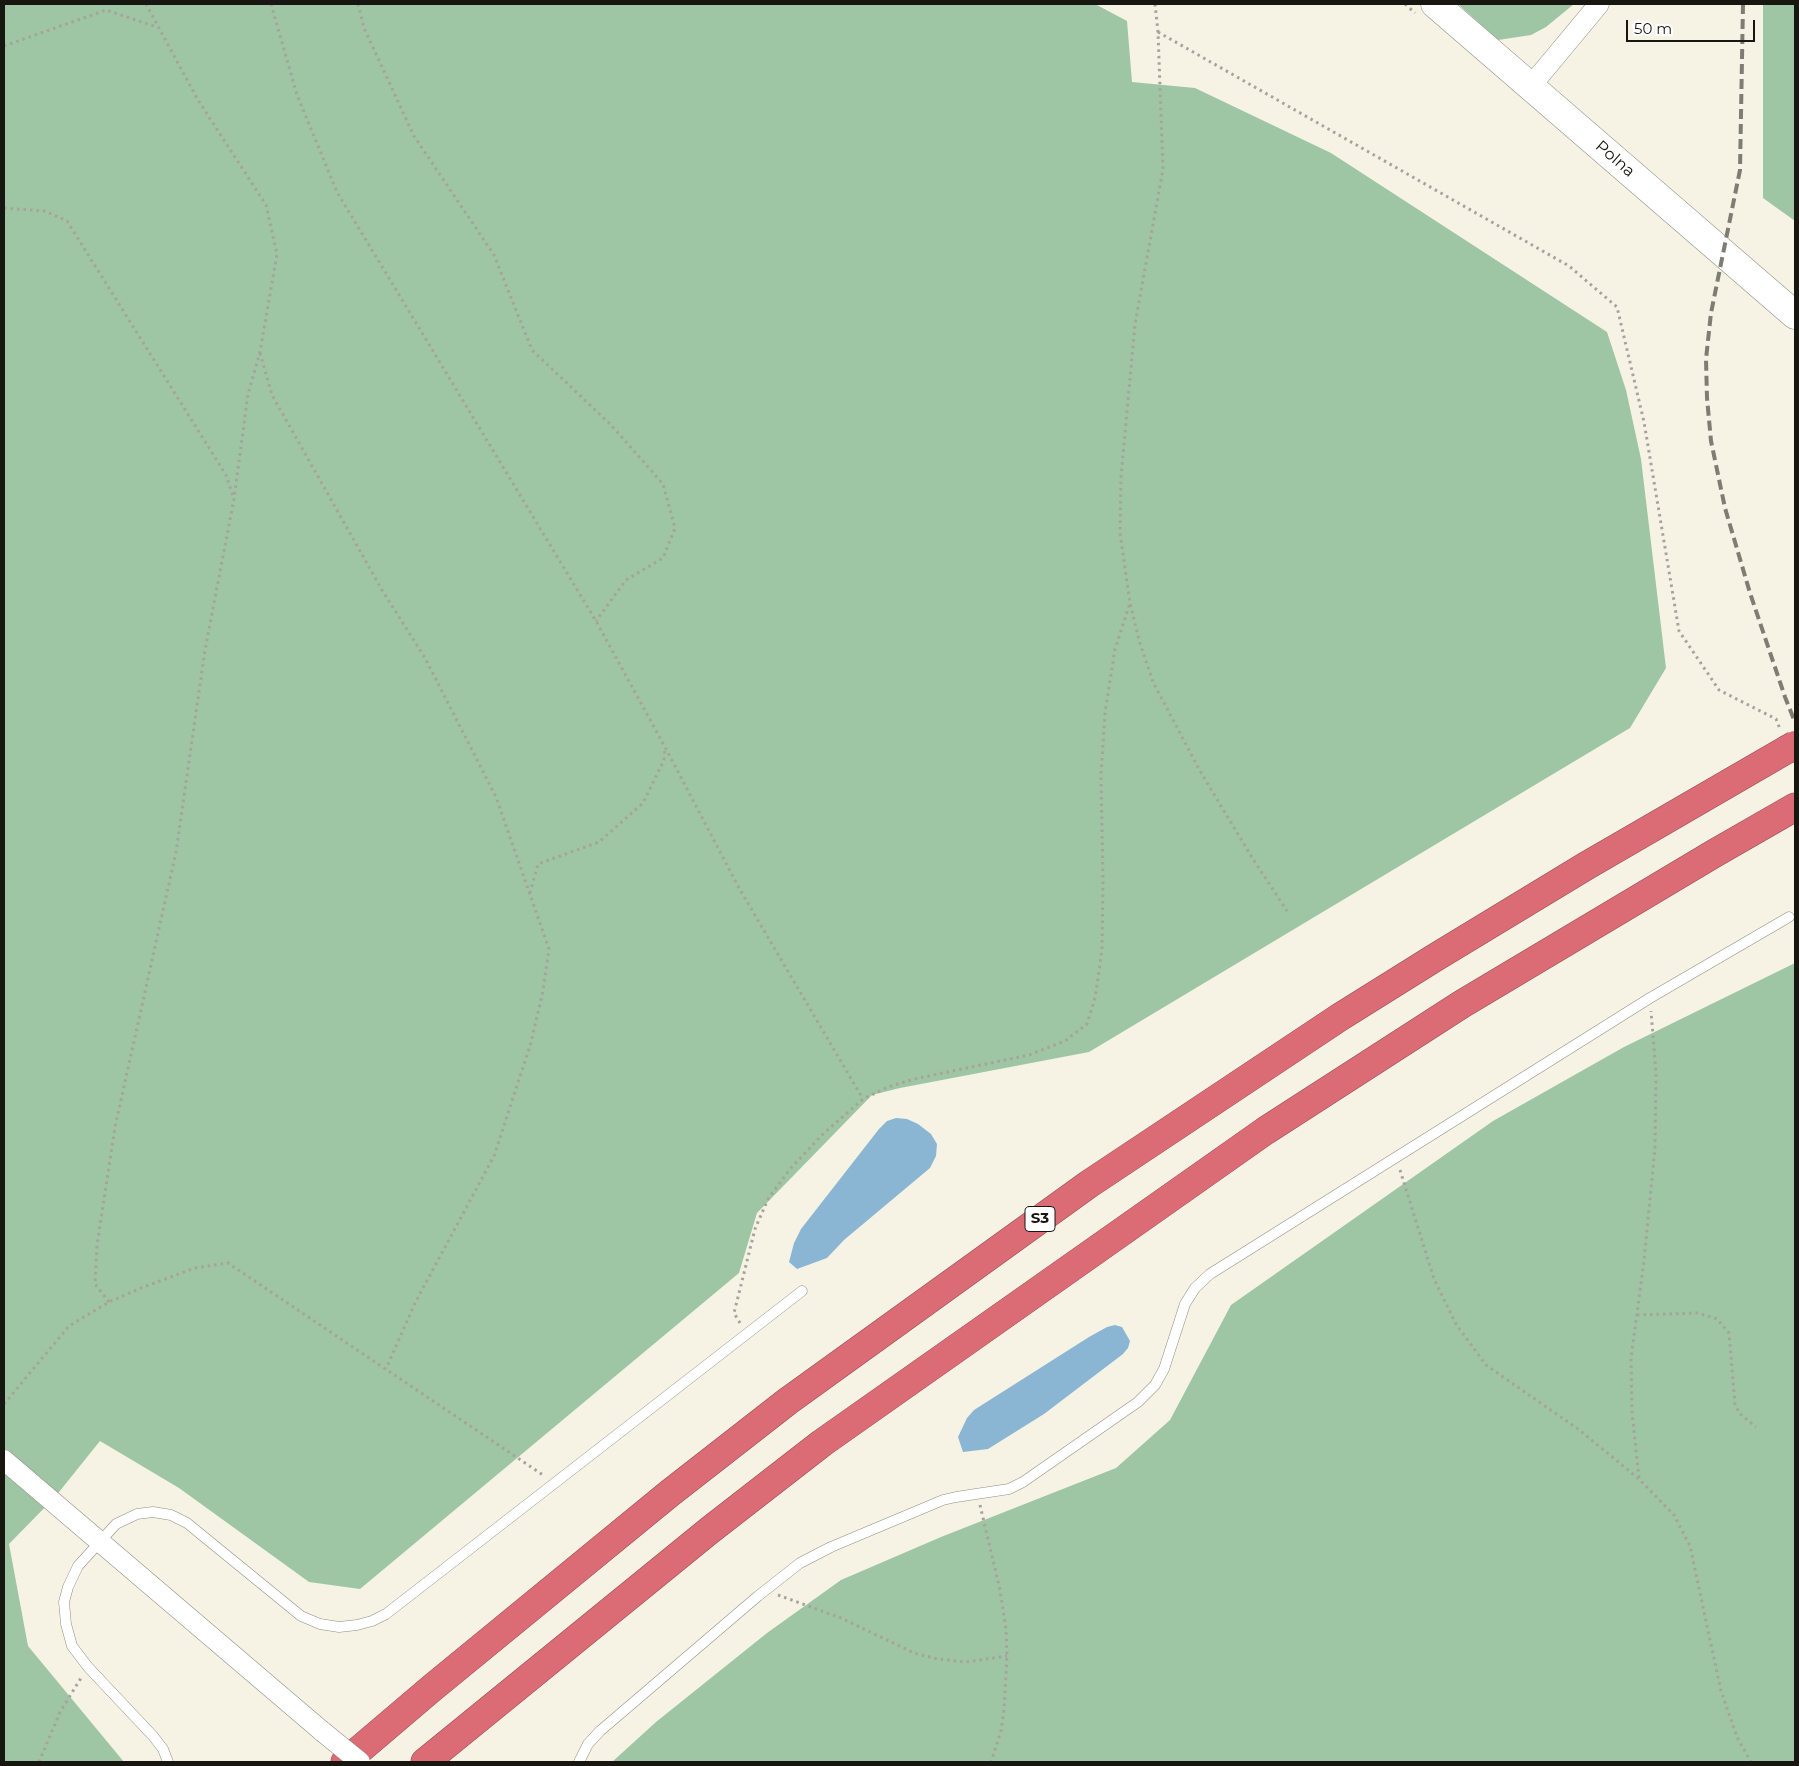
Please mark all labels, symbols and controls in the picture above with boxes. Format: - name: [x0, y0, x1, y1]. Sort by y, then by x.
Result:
- scale bar: [1629, 10, 1758, 42]
- text: 50 m: [1634, 19, 1672, 38]
- street label: Polna: [1591, 137, 1639, 181]
- road number: S3: [1025, 1206, 1055, 1232]

